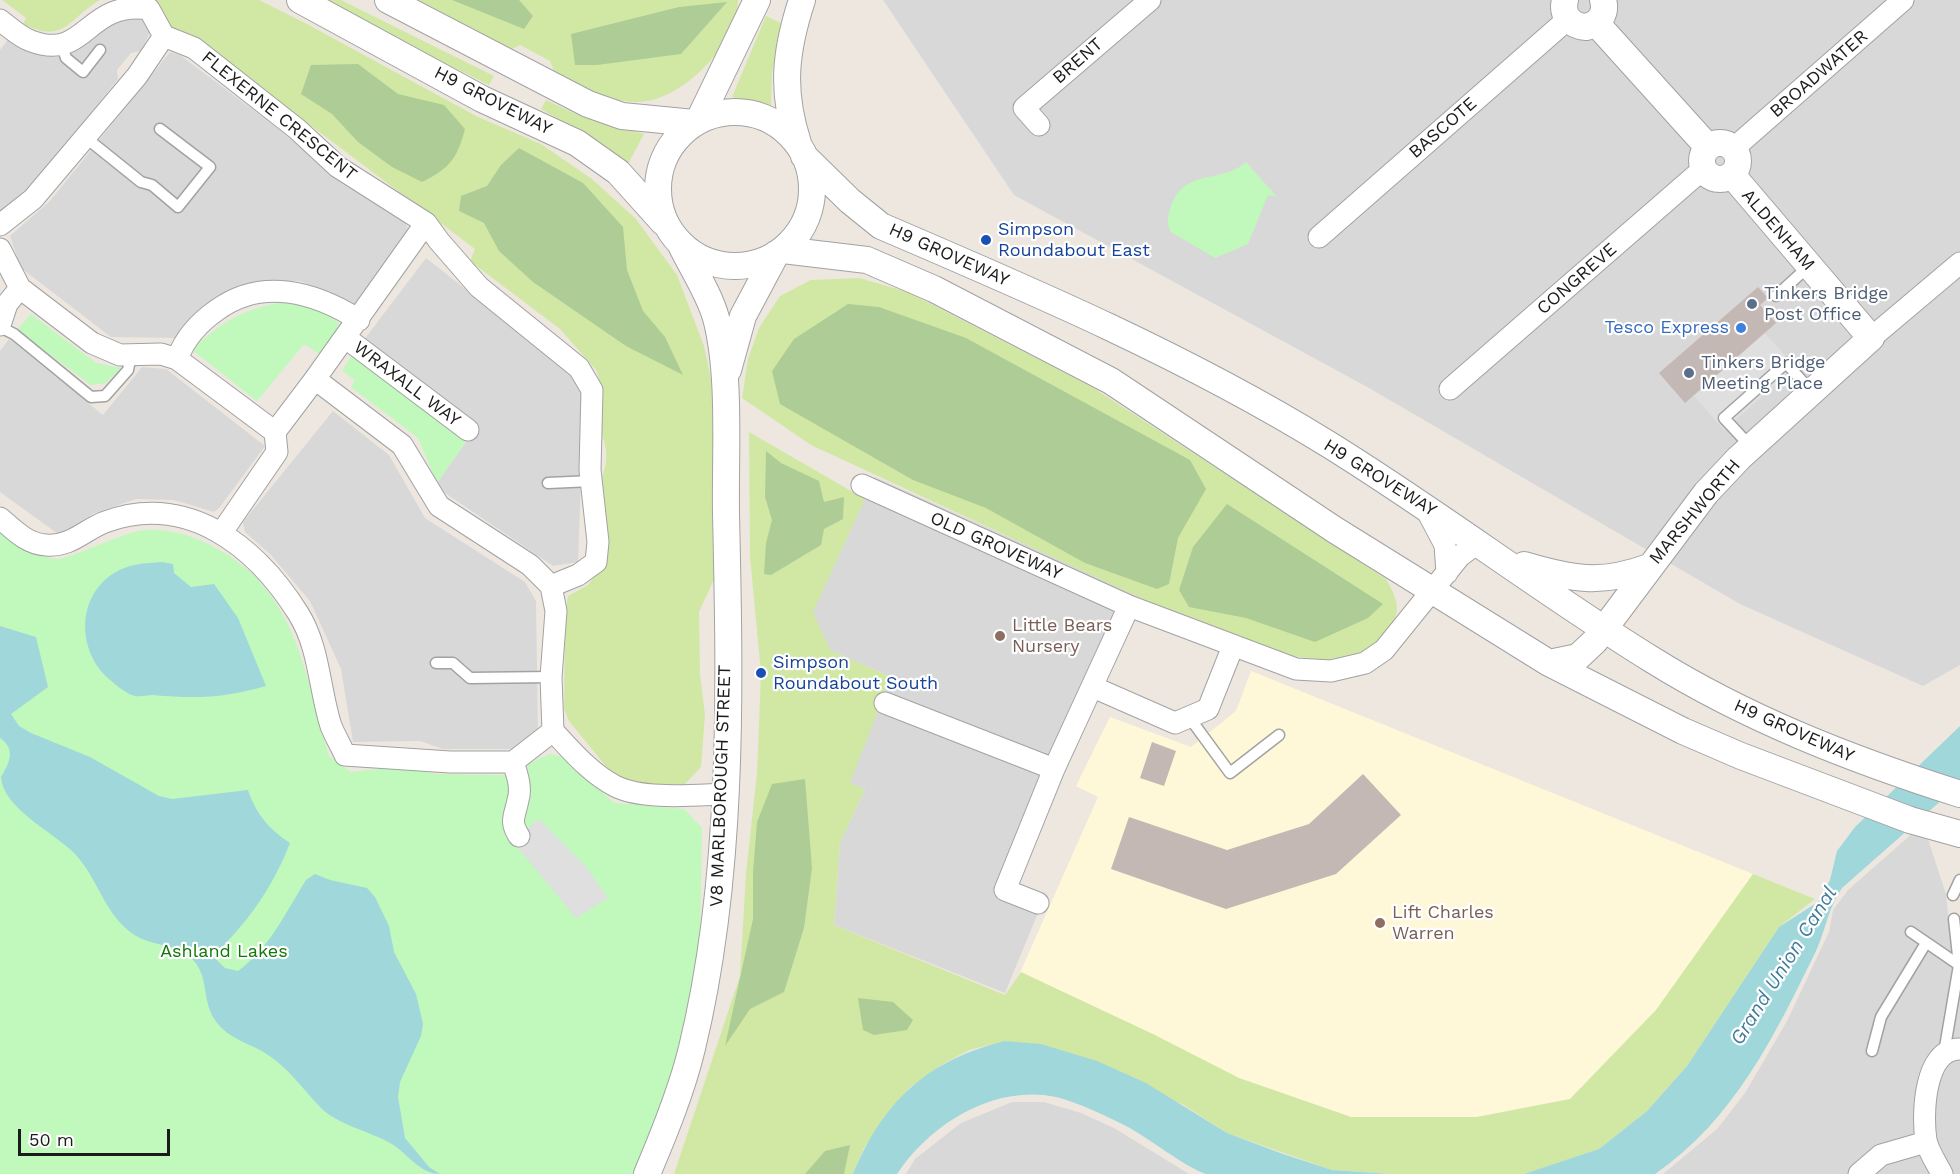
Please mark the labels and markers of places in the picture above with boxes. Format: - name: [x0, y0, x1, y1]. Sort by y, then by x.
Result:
- place label: Simpson Roundabout East: [998, 219, 1150, 262]
- marker: Simpson Roundabout East: [979, 233, 993, 247]
- place label: Tinkers Bridge Post Office: [1764, 283, 1889, 326]
- marker: Tinkers Bridge Post Office: [1745, 297, 1759, 311]
- place label: Tesco Express: [1604, 317, 1729, 339]
- marker: Tesco Express: [1734, 321, 1748, 335]
- place label: Tinkers Bridge Meeting Place: [1701, 352, 1826, 394]
- marker: Tinkers Bridge Meeting Place: [1682, 366, 1696, 380]
- place label: Little Bears Nursery: [1012, 615, 1112, 658]
- marker: Little Bears Nursery: [993, 629, 1007, 643]
- place label: Simpson Roundabout South: [773, 652, 938, 694]
- marker: Simpson Roundabout South: [754, 666, 768, 680]
- place label: Lift Charles Warren: [1392, 902, 1494, 944]
- marker: Lift Charles Warren: [1373, 916, 1387, 930]

